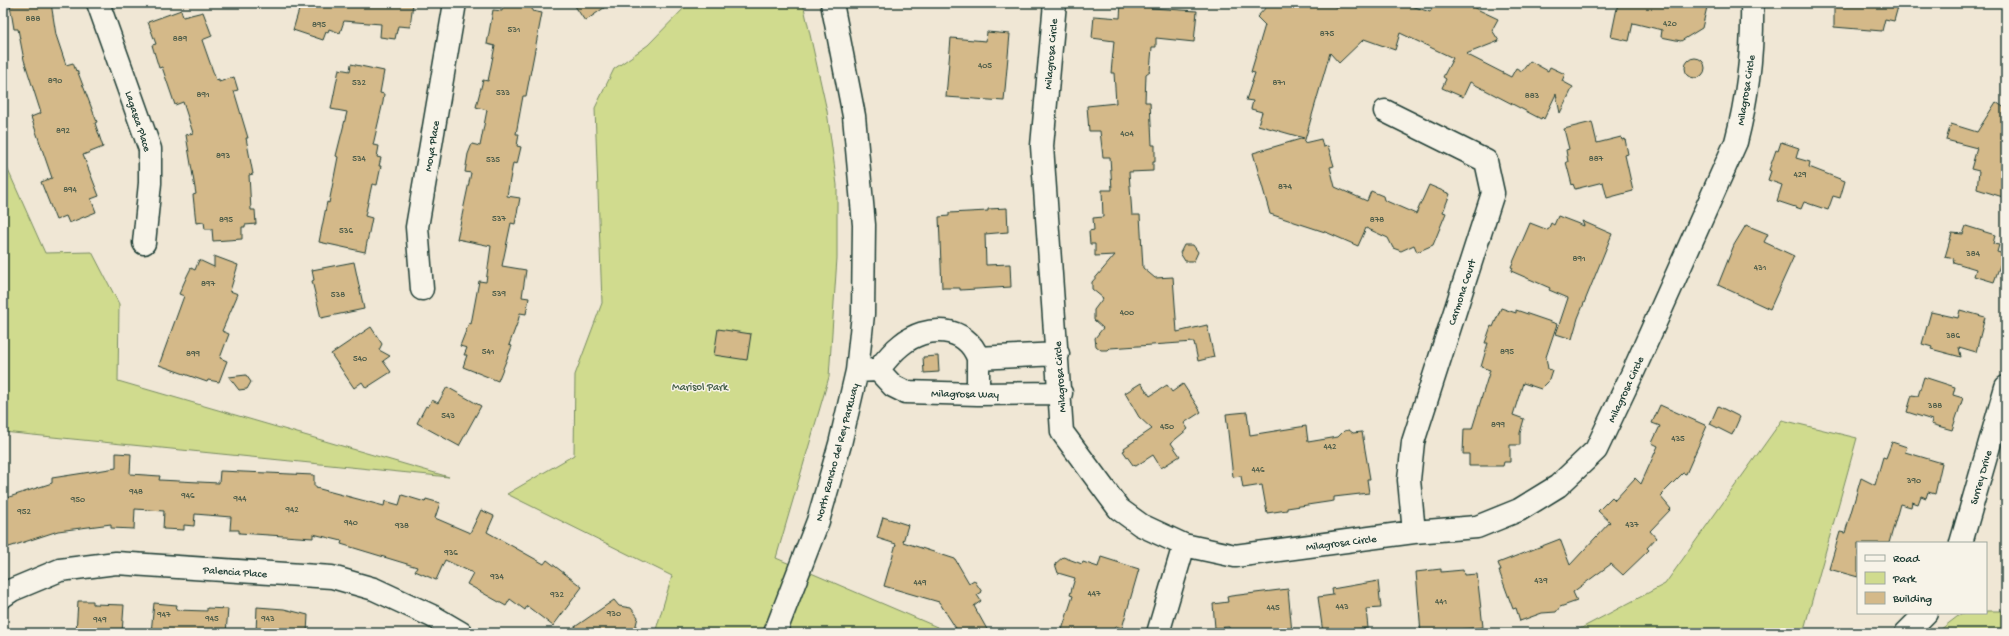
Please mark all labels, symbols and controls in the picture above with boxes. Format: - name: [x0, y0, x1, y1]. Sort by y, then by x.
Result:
- house number: 888: [26, 14, 40, 25]
- street label: Milagrosa Circle: [1043, 18, 1061, 90]
- house number: 420: [1663, 19, 1677, 30]
- house number: 895: [312, 20, 326, 31]
- house number: 531: [507, 25, 521, 36]
- house number: 875: [1320, 29, 1334, 40]
- house number: 889: [173, 34, 188, 45]
- street label: Milagrosa Circle: [1735, 54, 1759, 126]
- house number: 405: [978, 61, 992, 72]
- house number: 890: [48, 76, 62, 87]
- house number: 532: [352, 78, 366, 89]
- house number: 871: [1272, 78, 1286, 89]
- house number: 533: [496, 88, 510, 99]
- street label: Lagasca Place: [122, 90, 153, 154]
- house number: 891: [196, 90, 210, 101]
- house number: 883: [1525, 91, 1540, 102]
- street label: Moya Place: [423, 120, 443, 173]
- house number: 892: [56, 126, 71, 137]
- house number: 404: [1120, 129, 1135, 140]
- house number: 893: [216, 151, 230, 162]
- house number: 534: [352, 154, 367, 165]
- house number: 887: [1589, 154, 1604, 165]
- house number: 535: [486, 155, 500, 166]
- house number: 429: [1793, 170, 1807, 181]
- house number: 874: [1278, 182, 1293, 193]
- house number: 894: [63, 185, 78, 196]
- house number: 537: [492, 214, 506, 225]
- house number: 895: [219, 215, 233, 226]
- house number: 878: [1370, 215, 1384, 226]
- house number: 536: [339, 226, 353, 237]
- house number: 384: [1965, 249, 1981, 260]
- house number: 891: [1572, 254, 1586, 265]
- street label: Carmona Court: [1447, 257, 1480, 327]
- house number: 431: [1754, 263, 1767, 274]
- house number: 897: [201, 279, 215, 290]
- house number: 539: [492, 289, 506, 300]
- house number: 538: [331, 290, 345, 301]
- house number: 400: [1120, 308, 1134, 319]
- house number: 386: [1945, 331, 1961, 342]
- street label: Milagrosa Circle: [1053, 341, 1069, 413]
- house number: 541: [482, 347, 495, 358]
- house number: 895: [1500, 347, 1514, 358]
- house number: 899: [186, 349, 200, 360]
- house number: 540: [353, 354, 367, 365]
- street label: Milagrosa Circle: [1606, 355, 1647, 425]
- park label: Marisol Park: [672, 382, 729, 394]
- street label: North Rancho del Rey Parkway: [814, 382, 862, 523]
- street label: Milagrosa Way: [931, 388, 1000, 402]
- house number: 388: [1927, 401, 1942, 412]
- house number: 543: [441, 411, 455, 422]
- house number: 899: [1491, 420, 1505, 431]
- house number: 450: [1160, 422, 1174, 433]
- house number: 435: [1671, 434, 1685, 445]
- house number: 442: [1324, 442, 1337, 453]
- street label: Surrey Drive: [1968, 449, 1995, 506]
- house number: 446: [1251, 465, 1265, 476]
- house number: 390: [1906, 476, 1921, 487]
- house number: 948: [128, 487, 143, 498]
- house number: 946: [180, 491, 195, 502]
- house number: 944: [232, 494, 247, 505]
- house number: 950: [70, 495, 85, 506]
- house number: 942: [284, 505, 299, 516]
- house number: 952: [16, 507, 31, 518]
- house number: 940: [343, 518, 358, 529]
- house number: 437: [1625, 520, 1639, 531]
- house number: 938: [394, 521, 409, 532]
- street label: Milagrosa Circle: [1305, 534, 1378, 554]
- legend: [1857, 542, 1987, 614]
- house number: 936: [443, 548, 458, 559]
- text: Road: [1893, 553, 1920, 567]
- street label: Palencia Place: [201, 565, 268, 581]
- house number: 934: [489, 572, 504, 583]
- text: Park: [1892, 573, 1918, 587]
- house number: 439: [1534, 576, 1548, 587]
- house number: 449: [913, 578, 927, 589]
- house number: 447: [1087, 589, 1101, 600]
- house number: 932: [549, 590, 564, 601]
- text: Building: [1892, 593, 1932, 607]
- house number: 441: [1435, 597, 1447, 608]
- house number: 443: [1335, 602, 1349, 613]
- house number: 445: [1266, 603, 1280, 614]
- house number: 930: [606, 609, 621, 620]
- house number: 947: [156, 610, 171, 621]
- house number: 945: [204, 614, 219, 625]
- house number: 943: [260, 614, 275, 625]
- house number: 949: [92, 615, 107, 626]

